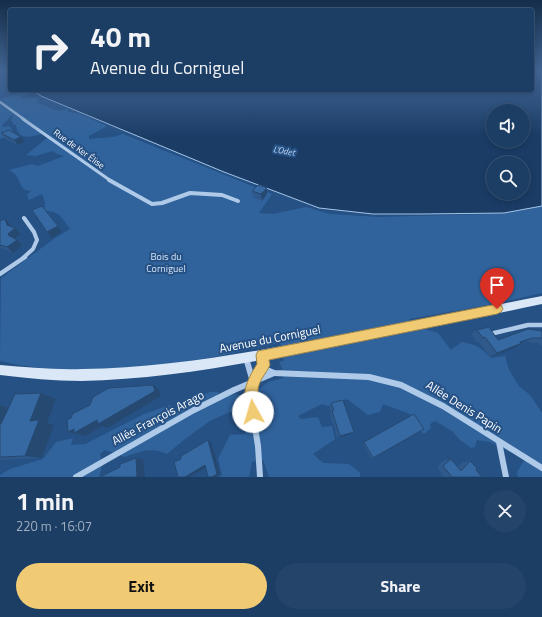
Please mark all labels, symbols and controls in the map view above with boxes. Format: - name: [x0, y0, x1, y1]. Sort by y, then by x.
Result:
- text: 40 m: [90, 15, 151, 58]
- icon: right: [24, 24, 76, 76]
- text: Avenue du Corniguel: [90, 54, 244, 81]
- map controls: [486, 104, 530, 200]
- button: sound: [486, 104, 530, 148]
- street label: Rue de Ker Élise: [51, 126, 108, 172]
- water label: L'Odet: [272, 142, 297, 159]
- button: search: [486, 156, 530, 200]
- park label: Bois du Corniguel: [146, 249, 186, 276]
- pin: [480, 268, 514, 309]
- icon: arrive: [486, 274, 508, 296]
- street label: Avenue du Corniguel: [218, 319, 322, 358]
- street label: Allée Denis Papin: [422, 375, 506, 438]
- street label: Allée François Arago: [108, 385, 207, 450]
- position arrow: [232, 391, 274, 433]
- text: 1 min: [16, 483, 74, 519]
- button: close: [484, 490, 526, 532]
- text: 220 m · 16:07: [16, 516, 92, 536]
- button: Exit: [16, 563, 267, 609]
- button: Share: [275, 563, 526, 609]

